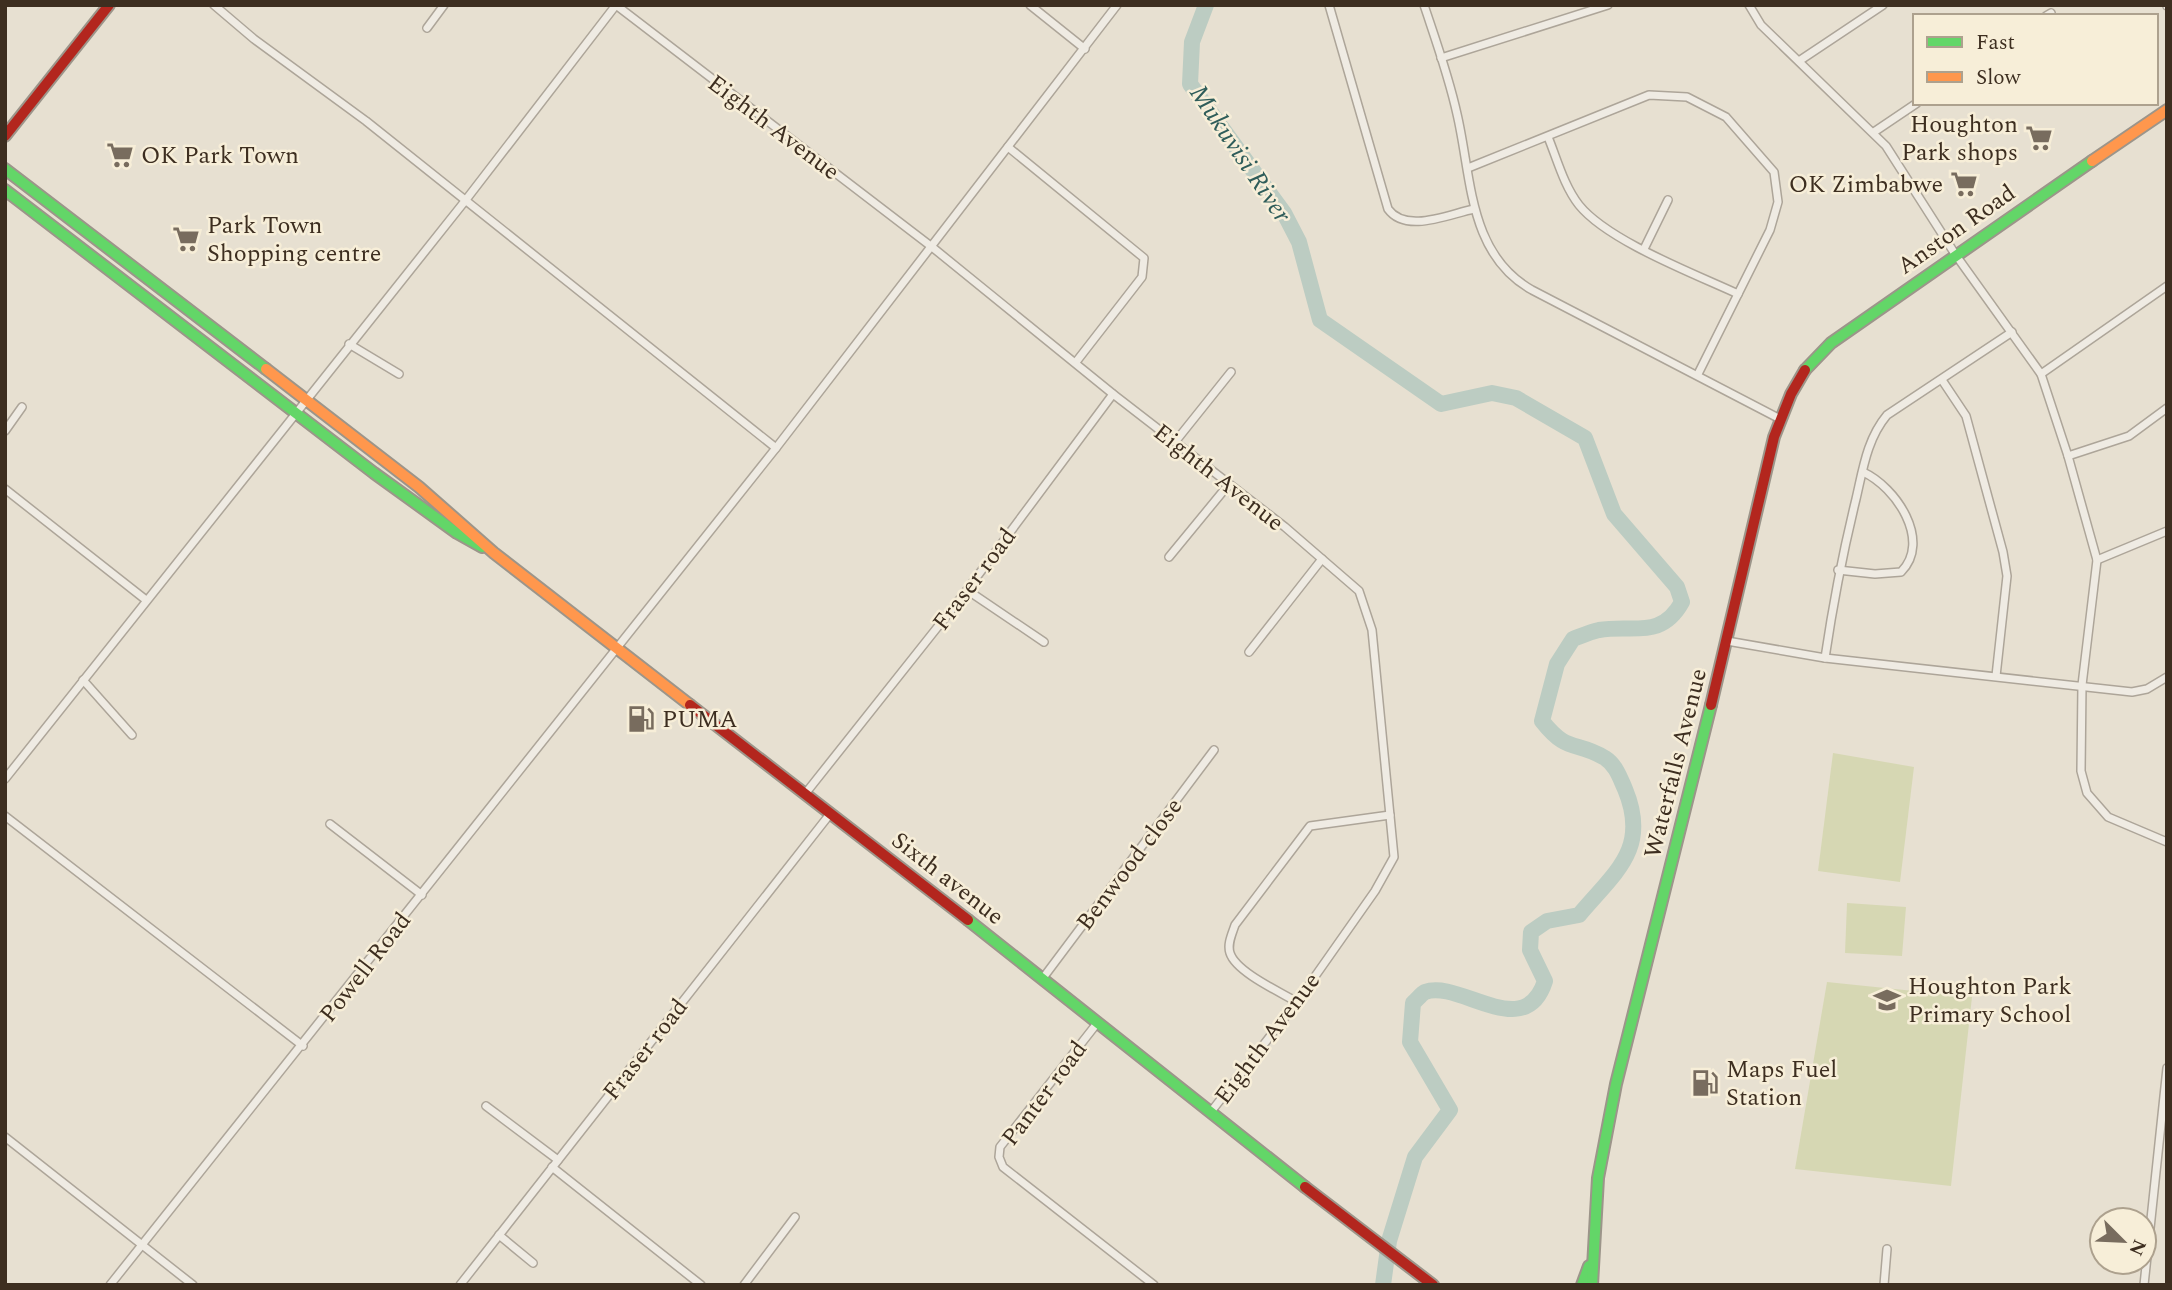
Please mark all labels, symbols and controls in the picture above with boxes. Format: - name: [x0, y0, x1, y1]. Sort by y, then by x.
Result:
- legend: [1913, 14, 2158, 105]
- text: Fast: [1976, 27, 2015, 59]
- text: Slow: [1976, 62, 2022, 94]
- street label: Eighth Avenue: [700, 66, 847, 190]
- water label: Mukuvisi River: [1179, 76, 1302, 232]
- place label: Houghton Park shops: [1901, 107, 2018, 171]
- supermarket icon: Houghton Park shops: [2024, 123, 2054, 153]
- place label: OK Park Town: [141, 138, 299, 174]
- supermarket icon: OK Park Town: [105, 140, 135, 170]
- place label: OK Zimbabwe: [1789, 167, 1943, 203]
- supermarket icon: OK Zimbabwe: [1949, 169, 1979, 199]
- street label: Anston Road: [1890, 176, 2023, 284]
- place label: Park Town Shopping centre: [207, 208, 381, 272]
- supermarket icon: Park Town Shopping centre: [171, 224, 201, 254]
- street label: Eighth Avenue: [1145, 415, 1292, 541]
- street label: Fraser road: [924, 521, 1026, 639]
- street label: Waterfalls Avenue: [1635, 665, 1717, 862]
- place label: PUMA: [662, 702, 738, 738]
- fuel station icon: PUMA: [626, 704, 656, 734]
- street label: Benwood close: [1068, 790, 1192, 939]
- street label: Sixth avenue: [883, 823, 1011, 934]
- street label: Powell Road: [311, 905, 421, 1031]
- street label: Eighth Avenue: [1206, 965, 1330, 1112]
- place label: Houghton Park Primary School: [1908, 969, 2072, 1033]
- school or university icon: Houghton Park Primary School: [1872, 985, 1902, 1015]
- street label: Fraser road: [594, 991, 697, 1108]
- street label: Panter road: [993, 1033, 1096, 1154]
- place label: Maps Fuel Station: [1726, 1052, 1837, 1116]
- fuel station icon: Maps Fuel Station: [1690, 1068, 1720, 1098]
- north arrow: [2088, 1206, 2158, 1276]
- text: N: [2121, 1234, 2154, 1260]

